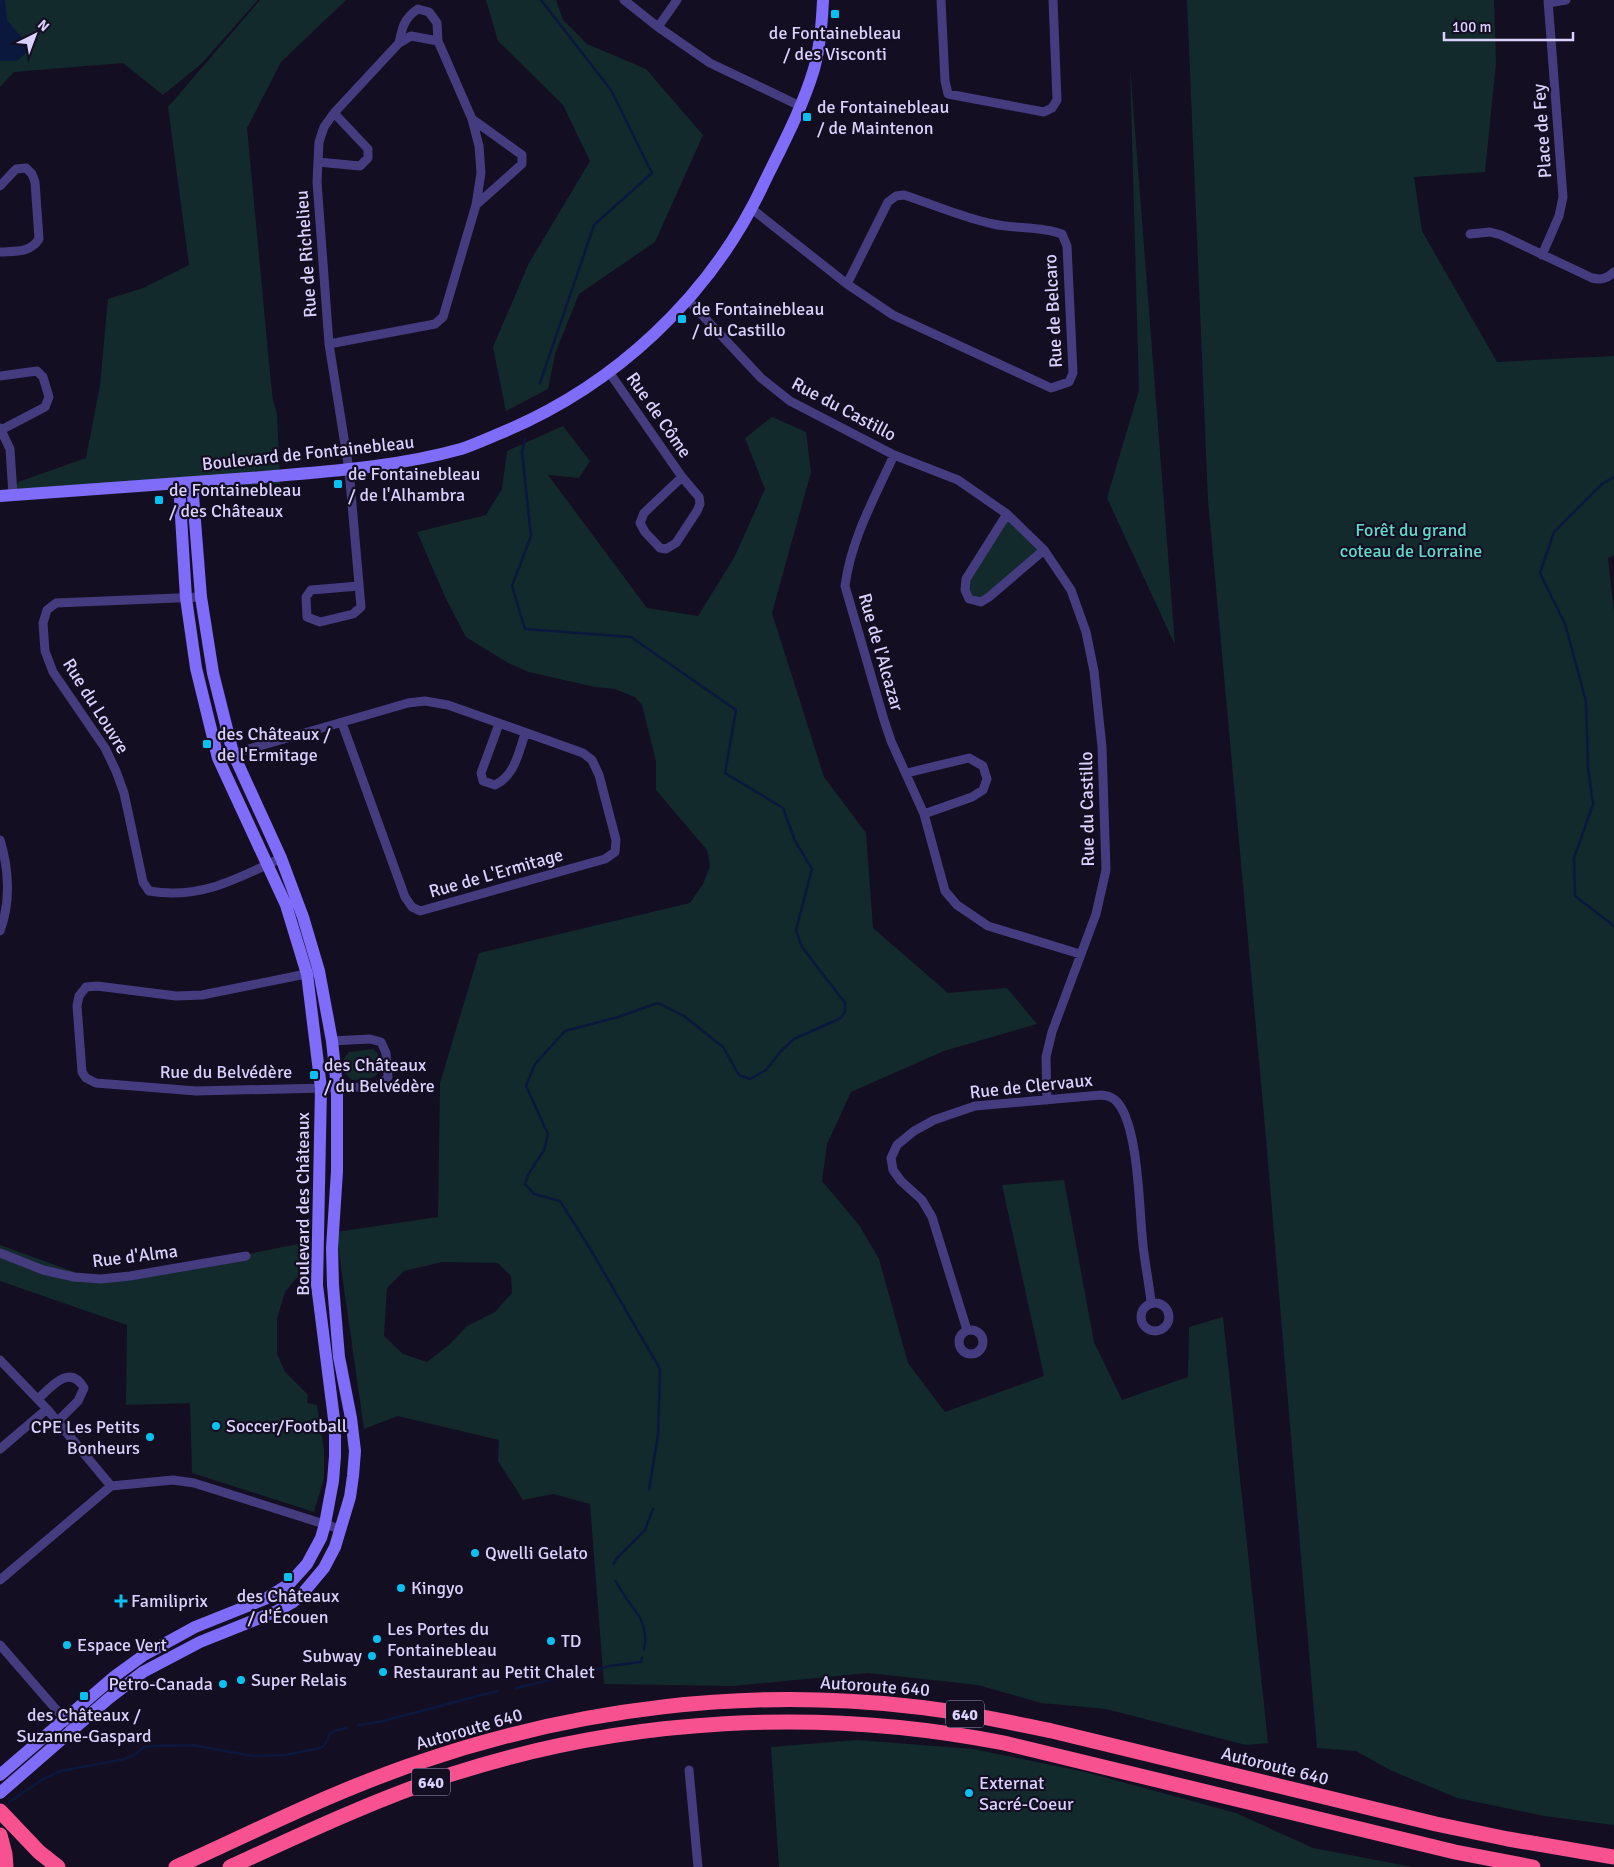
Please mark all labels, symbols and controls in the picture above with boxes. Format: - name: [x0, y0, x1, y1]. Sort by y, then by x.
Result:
- marker: de Fontainebleau / des Visconti: [829, 8, 841, 20]
- north arrow: [10, 10, 60, 60]
- scale bar: [1444, 10, 1573, 42]
- text: N: [34, 16, 53, 35]
- text: 100 m: [1452, 18, 1492, 36]
- place label: de Fontainebleau / des Visconti: [769, 22, 901, 65]
- street label: Place de Fey: [1528, 83, 1556, 179]
- place label: de Fontainebleau / de Maintenon: [817, 96, 949, 139]
- marker: de Fontainebleau / de Maintenon: [801, 111, 813, 123]
- street label: Rue de Richelieu: [291, 190, 321, 318]
- street label: Rue de Belcaro: [1039, 254, 1067, 368]
- place label: de Fontainebleau / du Castillo: [692, 298, 824, 341]
- marker: de Fontainebleau / du Castillo: [676, 313, 688, 325]
- street label: Rue de Côme: [622, 368, 696, 462]
- street label: Rue du Castillo: [788, 372, 900, 446]
- street label: Boulevard de Fontainebleau: [201, 431, 415, 475]
- place label: de Fontainebleau / de l'Alhambra: [348, 463, 480, 506]
- marker: de Fontainebleau / de l'Alhambra: [332, 478, 344, 490]
- place label: de Fontainebleau / des Châteaux: [169, 479, 301, 522]
- marker: de Fontainebleau / des Châteaux: [153, 494, 165, 506]
- park label: Forêt du grand coteau de Lorraine: [1340, 519, 1482, 562]
- street label: Rue de l'Alcazar: [854, 591, 908, 714]
- street label: Rue du Louvre: [58, 654, 134, 758]
- place label: des Châteaux / de l'Ermitage: [217, 723, 331, 766]
- marker: des Châteaux / de l'Ermitage: [201, 738, 213, 750]
- street label: Rue du Castillo: [1075, 751, 1099, 867]
- street label: Rue de L'Ermitage: [426, 843, 566, 903]
- place label: des Châteaux / du Belvédère: [324, 1054, 435, 1097]
- street label: Rue du Belvédère: [160, 1061, 292, 1083]
- marker: des Châteaux / du Belvédère: [308, 1069, 320, 1081]
- street label: Rue de Clervaux: [969, 1069, 1094, 1103]
- street label: Boulevard des Châteaux: [292, 1111, 314, 1296]
- street label: Rue d'Alma: [91, 1240, 179, 1272]
- place label: Soccer/Football: [226, 1415, 347, 1437]
- place label: CPE Les Petits Bonheurs: [31, 1416, 140, 1459]
- marker: Soccer/Football: [210, 1420, 222, 1432]
- marker: CPE Les Petits Bonheurs: [144, 1431, 156, 1443]
- place label: Qwelli Gelato: [485, 1542, 588, 1564]
- marker: Qwelli Gelato: [469, 1547, 481, 1559]
- marker: des Châteaux / d'Écouen: [282, 1571, 294, 1583]
- place label: Kingyo: [411, 1577, 464, 1599]
- marker: Kingyo: [395, 1582, 407, 1594]
- place label: des Châteaux / d'Écouen: [237, 1585, 340, 1628]
- place label: Familiprix: [131, 1590, 208, 1612]
- marker: Familiprix: [115, 1595, 127, 1607]
- place label: Les Portes du Fontainebleau: [387, 1618, 497, 1661]
- place label: TD: [561, 1630, 582, 1652]
- marker: Les Portes du Fontainebleau: [371, 1633, 383, 1645]
- place label: Espace Vert: [77, 1634, 167, 1656]
- marker: TD: [545, 1635, 557, 1647]
- marker: Espace Vert: [61, 1639, 73, 1651]
- place label: Subway: [303, 1645, 363, 1667]
- marker: Subway: [366, 1650, 378, 1662]
- place label: Restaurant au Petit Chalet: [393, 1661, 595, 1683]
- marker: Restaurant au Petit Chalet: [377, 1666, 389, 1678]
- place label: Super Relais: [251, 1669, 347, 1691]
- street label: Autoroute 640: [819, 1671, 931, 1701]
- place label: Petro-Canada: [109, 1673, 213, 1695]
- marker: Super Relais: [235, 1674, 247, 1686]
- marker: Petro-Canada: [217, 1678, 229, 1690]
- marker: des Châteaux / Suzanne-Gaspard: [78, 1690, 90, 1702]
- road number: 640: [946, 1700, 984, 1728]
- street label: Autoroute 640: [413, 1703, 525, 1755]
- place label: des Châteaux / Suzanne-Gaspard: [16, 1704, 152, 1747]
- street label: Autoroute 640: [1219, 1742, 1331, 1790]
- road number: 640: [412, 1768, 450, 1795]
- place label: Externat Sacré-Coeur: [979, 1772, 1074, 1815]
- marker: Externat Sacré-Coeur: [963, 1787, 975, 1799]

